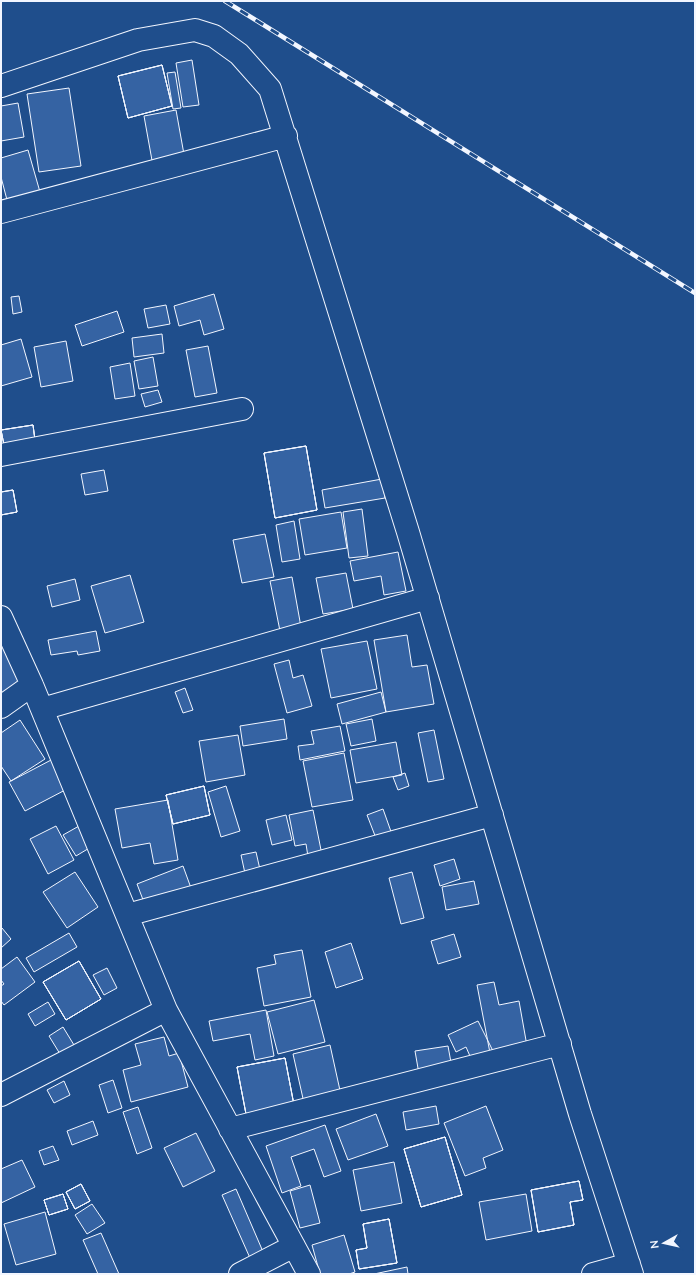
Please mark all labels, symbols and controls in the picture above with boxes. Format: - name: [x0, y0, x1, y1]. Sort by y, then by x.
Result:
- north arrow: [644, 1223, 684, 1263]
- text: N: [647, 1239, 663, 1249]

